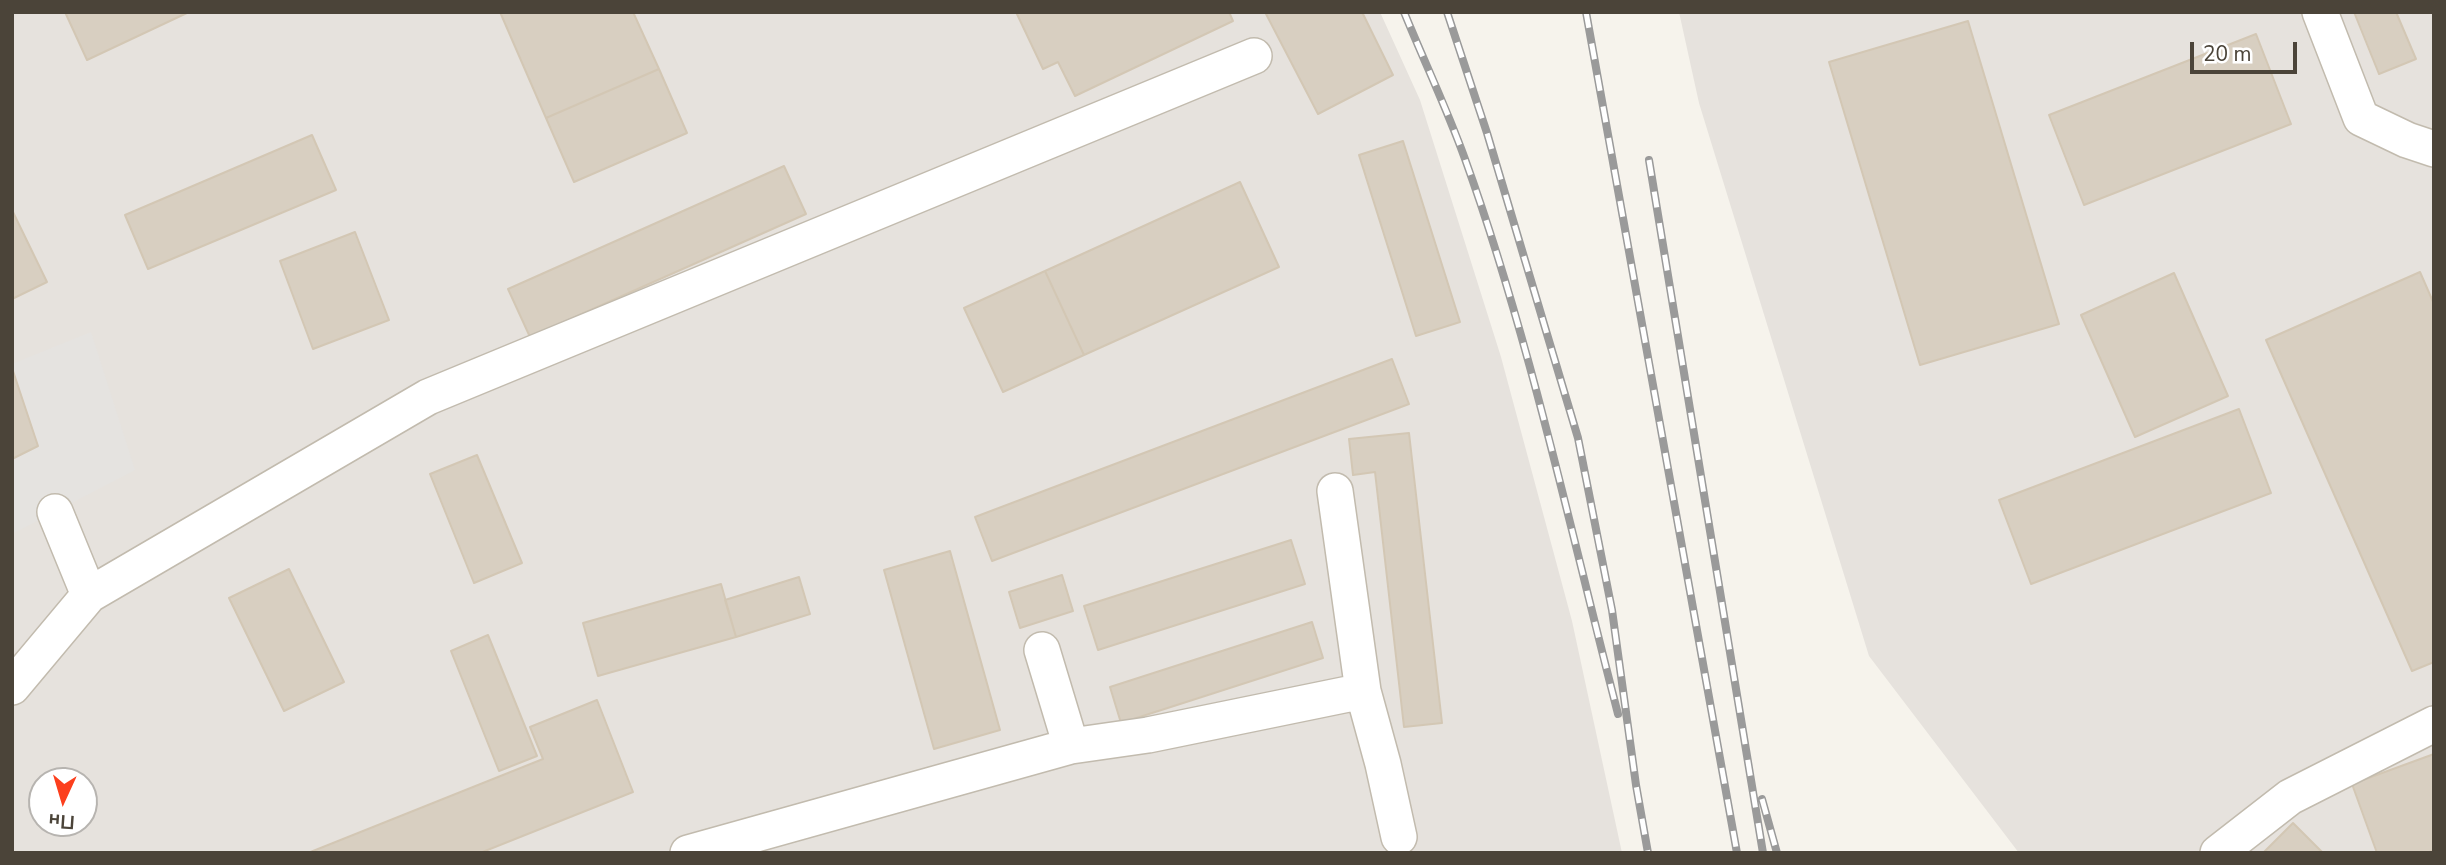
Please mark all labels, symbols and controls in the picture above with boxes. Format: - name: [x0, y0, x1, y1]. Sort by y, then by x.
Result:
- scale bar: [2194, 28, 2301, 72]
- text: 20 m: [2203, 40, 2252, 68]
- north arrow: [28, 767, 98, 837]
- text: Пн: [48, 807, 76, 835]

